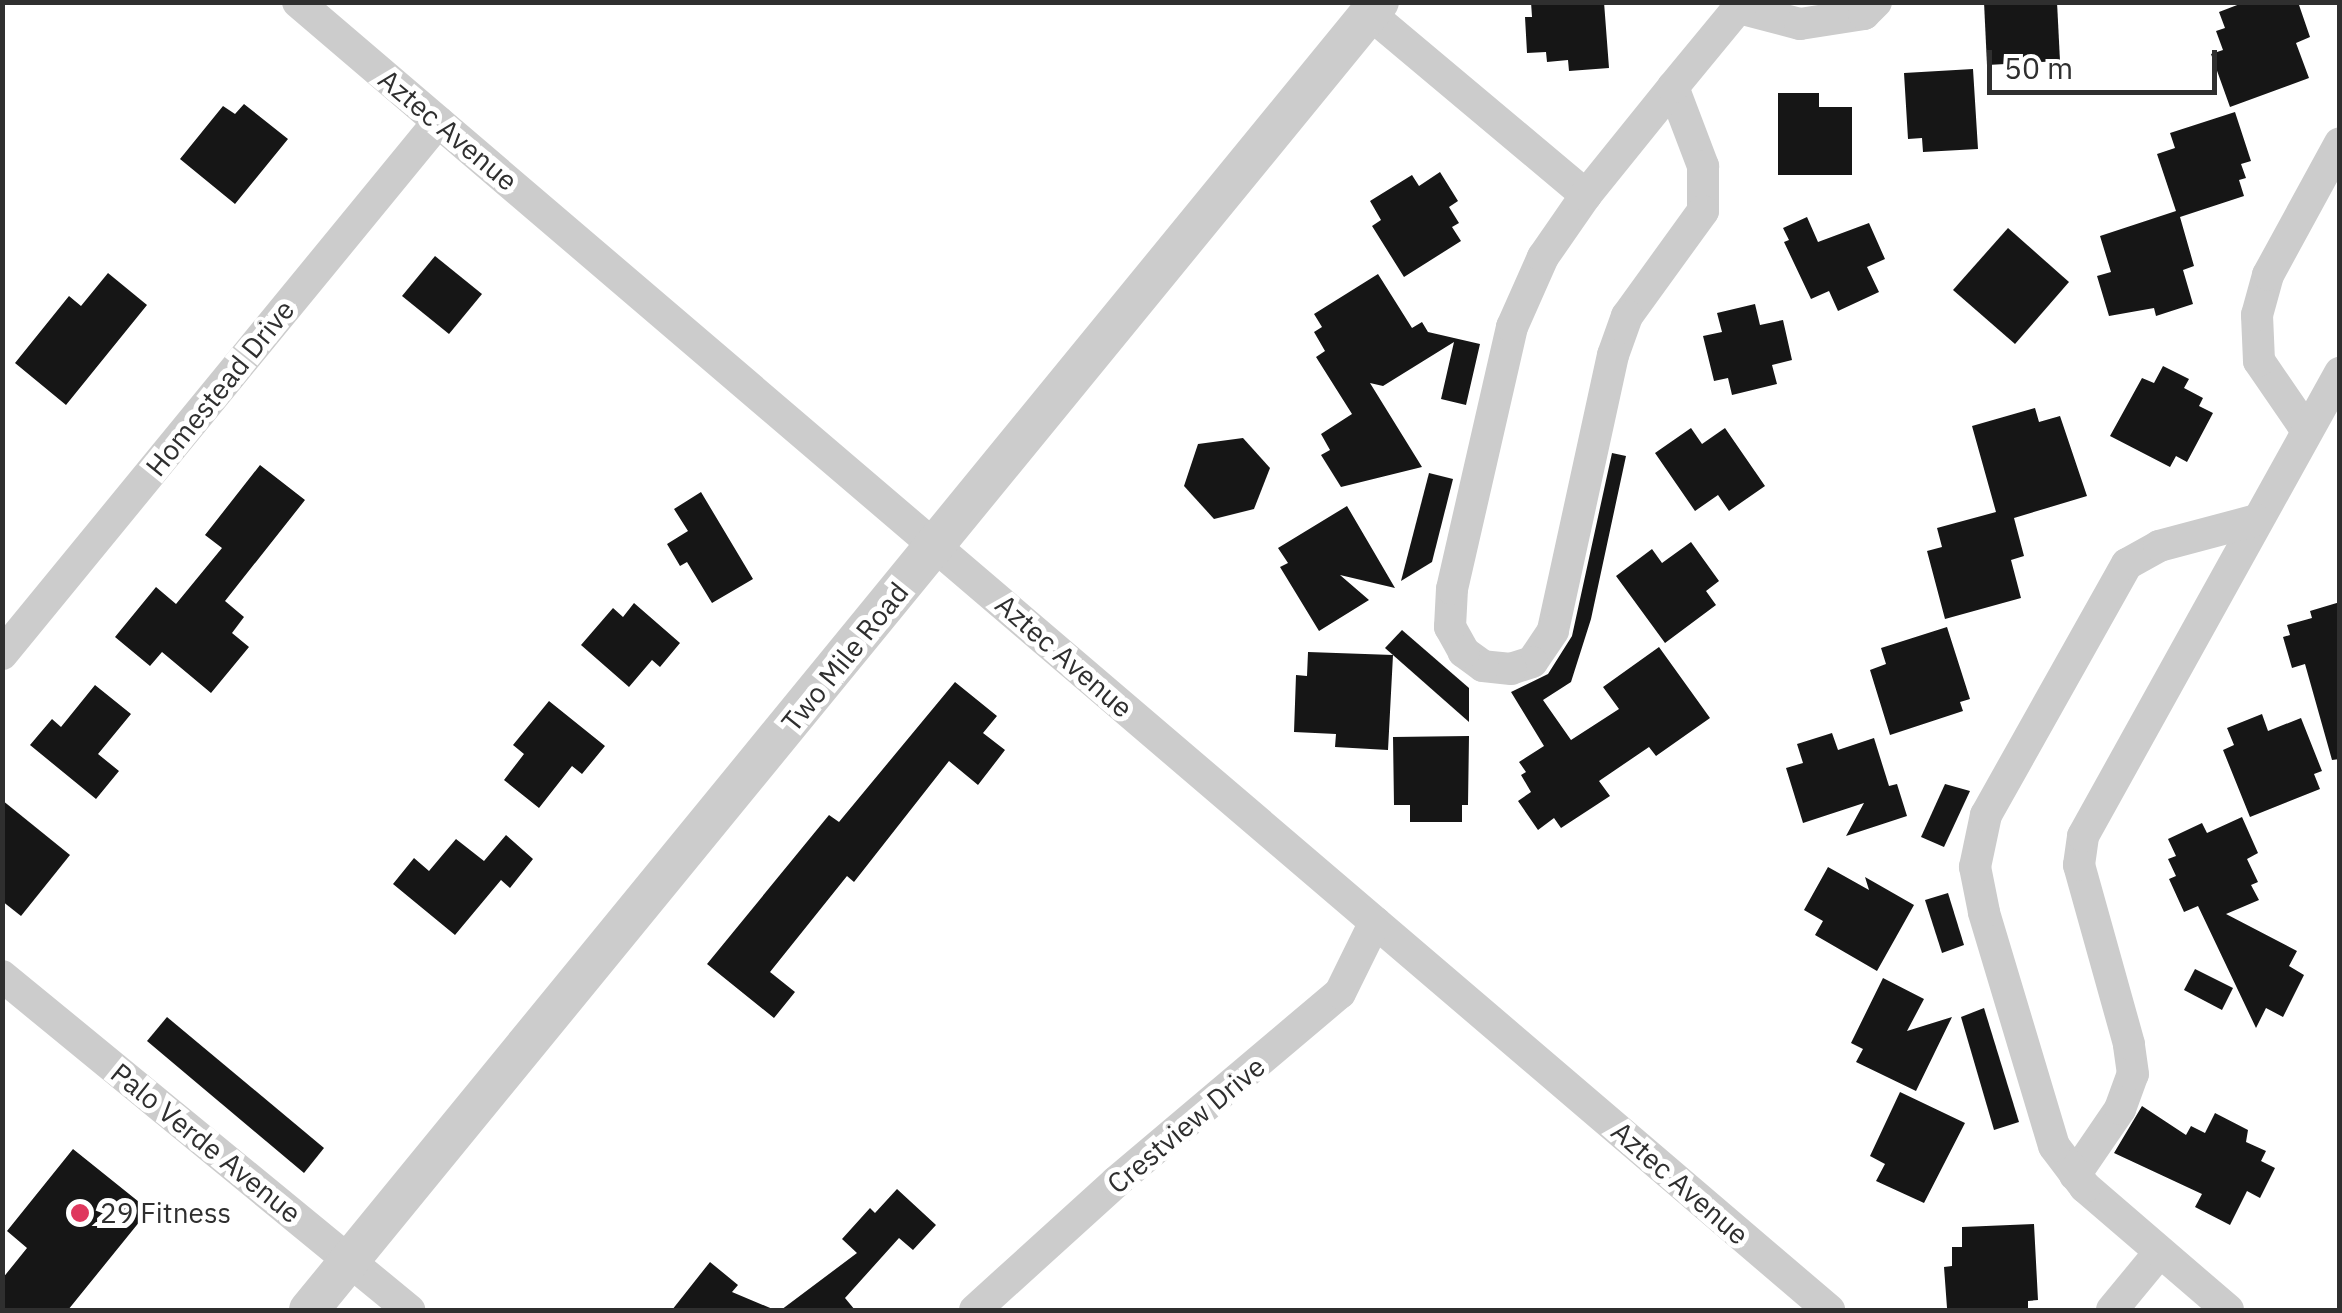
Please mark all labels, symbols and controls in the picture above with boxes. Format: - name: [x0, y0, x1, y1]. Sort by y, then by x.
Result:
- scale bar: [1992, 30, 2222, 92]
- text: 50 m: [2004, 48, 2073, 87]
- street label: Aztec Avenue: [372, 62, 524, 198]
- street label: Homestead Drive: [139, 293, 301, 483]
- street label: Two Mile Road: [775, 576, 915, 738]
- street label: Aztec Avenue: [989, 587, 1139, 725]
- street label: Crestview Drive: [1100, 1049, 1272, 1201]
- street label: Palo Verde Avenue: [104, 1056, 308, 1230]
- street label: Aztec Avenue: [1605, 1114, 1755, 1252]
- place label: 29 Fitness: [100, 1196, 231, 1230]
- marker: 29 Fitness: [69, 1202, 91, 1224]

